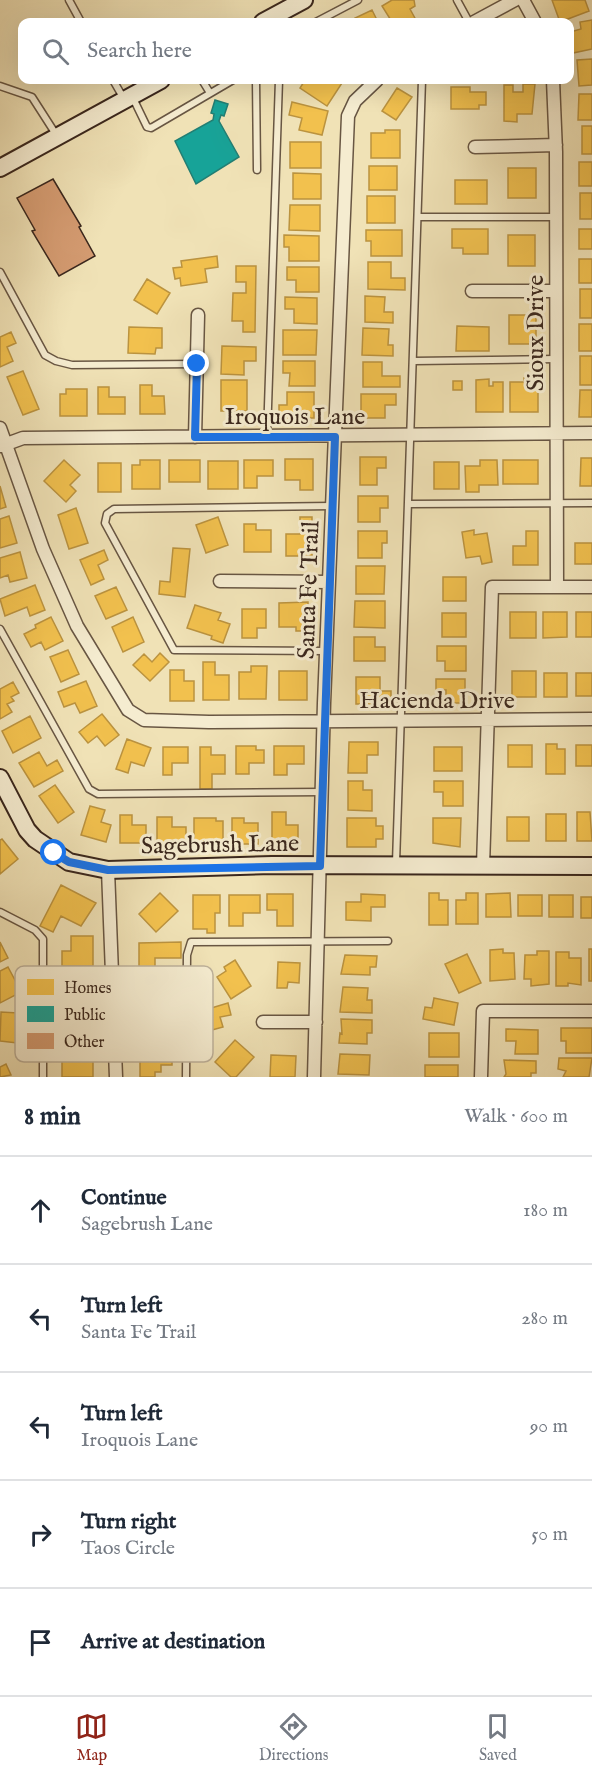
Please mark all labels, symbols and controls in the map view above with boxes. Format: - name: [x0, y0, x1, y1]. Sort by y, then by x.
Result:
- search box: [18, 18, 574, 84]
- icon: search: [39, 35, 72, 68]
- text: Search here: [87, 37, 192, 65]
- street label: Sioux Drive: [521, 275, 552, 391]
- route end: [183, 350, 209, 376]
- street label: Iroquois Lane: [225, 402, 365, 433]
- street label: Santa Fe Trail: [292, 520, 327, 660]
- street label: Hacienda Drive: [359, 686, 515, 717]
- street label: Sagebrush Lane: [141, 829, 299, 862]
- route start: [40, 839, 66, 865]
- legend: [15, 966, 213, 1062]
- text: Homes: [64, 979, 112, 999]
- text: Public: [64, 1006, 106, 1026]
- text: Other: [64, 1033, 105, 1053]
- text: 8 min: [24, 1100, 81, 1133]
- text: Walk · 600 m: [464, 1104, 568, 1129]
- text: Continue: [81, 1184, 167, 1212]
- icon: ahead: [24, 1194, 57, 1227]
- text: 180 m: [523, 1198, 568, 1223]
- text: Sagebrush Lane: [81, 1212, 213, 1237]
- text: Turn left: [81, 1292, 163, 1320]
- icon: left: [24, 1302, 57, 1335]
- text: 280 m: [521, 1306, 568, 1331]
- text: Santa Fe Trail: [81, 1320, 196, 1345]
- text: Turn left: [81, 1400, 163, 1428]
- icon: left: [24, 1410, 57, 1443]
- text: 90 m: [530, 1414, 568, 1439]
- text: Iroquois Lane: [81, 1428, 198, 1453]
- text: Turn right: [81, 1508, 176, 1536]
- icon: right: [24, 1518, 57, 1551]
- text: 50 m: [531, 1522, 568, 1547]
- text: Taos Circle: [81, 1536, 175, 1561]
- icon: arrive: [24, 1626, 57, 1659]
- text: Arrive at destination: [81, 1628, 265, 1656]
- tab: Map: [75, 1710, 108, 1766]
- tab: Directions: [259, 1710, 328, 1766]
- tab: Saved: [479, 1710, 517, 1766]

